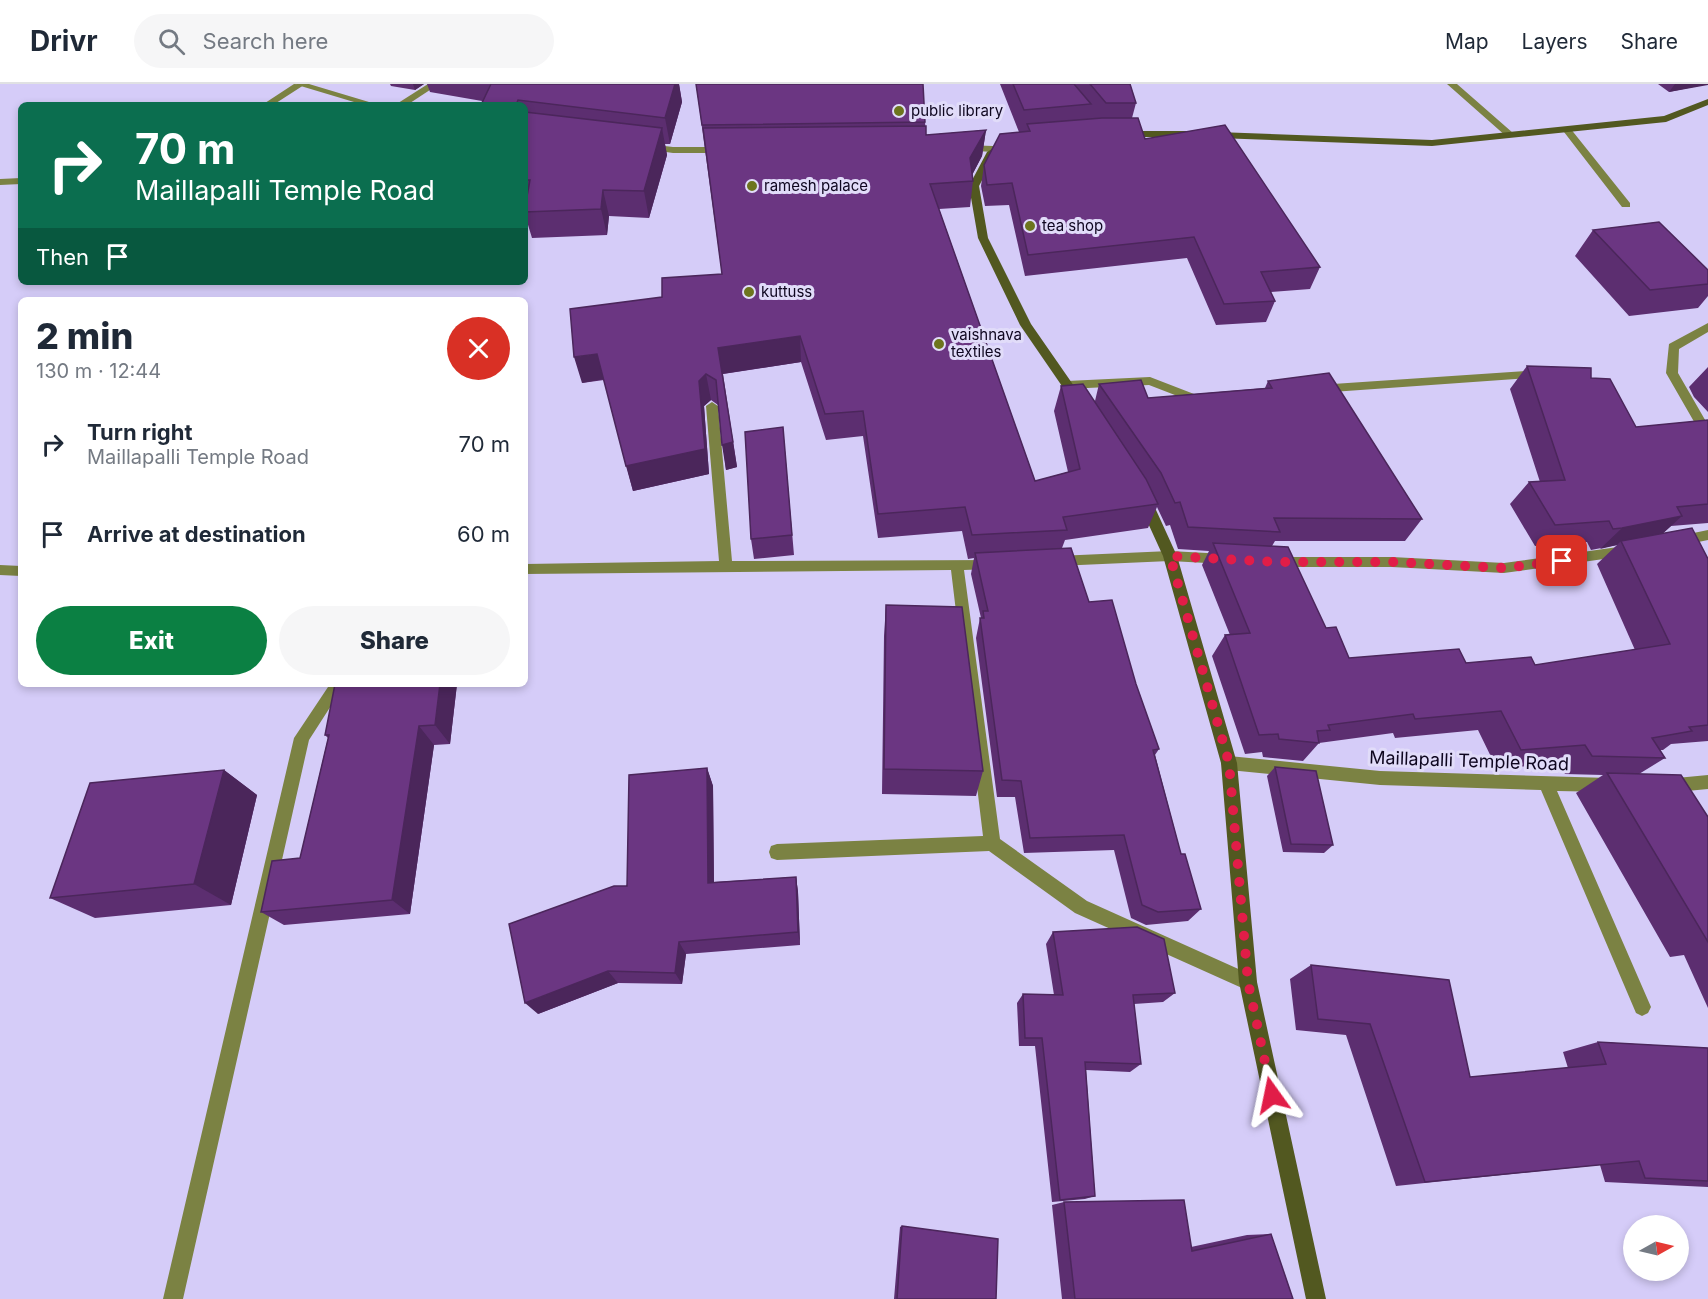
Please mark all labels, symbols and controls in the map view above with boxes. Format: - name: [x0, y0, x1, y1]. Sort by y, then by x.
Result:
- search box: [134, 14, 554, 68]
- text: Drivr: [30, 24, 98, 58]
- icon: search: [155, 25, 188, 58]
- text: Search here: [203, 28, 328, 54]
- text: Map: [1445, 29, 1489, 54]
- text: Layers: [1522, 29, 1588, 54]
- text: Share: [1621, 29, 1678, 54]
- place label: public library: [911, 101, 1004, 120]
- marker: public library: [892, 104, 906, 118]
- text: 70 m: [135, 123, 235, 174]
- icon: right: [36, 126, 114, 204]
- text: Maillapalli Temple Road: [135, 174, 435, 207]
- place label: ramesh palace: [764, 176, 868, 195]
- marker: ramesh palace: [745, 179, 759, 193]
- place label: tea shop: [1042, 216, 1103, 235]
- marker: tea shop: [1023, 219, 1037, 233]
- icon: arrive: [101, 240, 134, 273]
- text: Then: [36, 244, 89, 270]
- place label: kuttuss: [761, 282, 812, 301]
- marker: kuttuss: [742, 285, 756, 299]
- text: 2 min: [36, 314, 133, 358]
- button: close: [447, 317, 510, 380]
- place label: vaishnava textiles: [951, 325, 1022, 361]
- marker: vaishnava textiles: [932, 337, 946, 351]
- text: 130 m · 12:44: [36, 359, 161, 383]
- text: Turn right: [87, 419, 193, 445]
- icon: right: [36, 428, 69, 461]
- text: 70 m: [459, 431, 510, 457]
- text: Maillapalli Temple Road: [87, 445, 309, 469]
- icon: arrive: [36, 518, 69, 551]
- text: Arrive at destination: [87, 521, 306, 547]
- text: 60 m: [457, 521, 510, 547]
- pin: [1536, 535, 1587, 586]
- icon: arrive: [1545, 544, 1578, 577]
- button: Exit: [36, 606, 267, 675]
- button: Share: [279, 606, 510, 675]
- street label: Maillapalli Temple Road: [1369, 747, 1569, 774]
- position arrow: [1240, 1063, 1304, 1127]
- north arrow: [1623, 1215, 1689, 1281]
- map controls: [1623, 1215, 1689, 1281]

